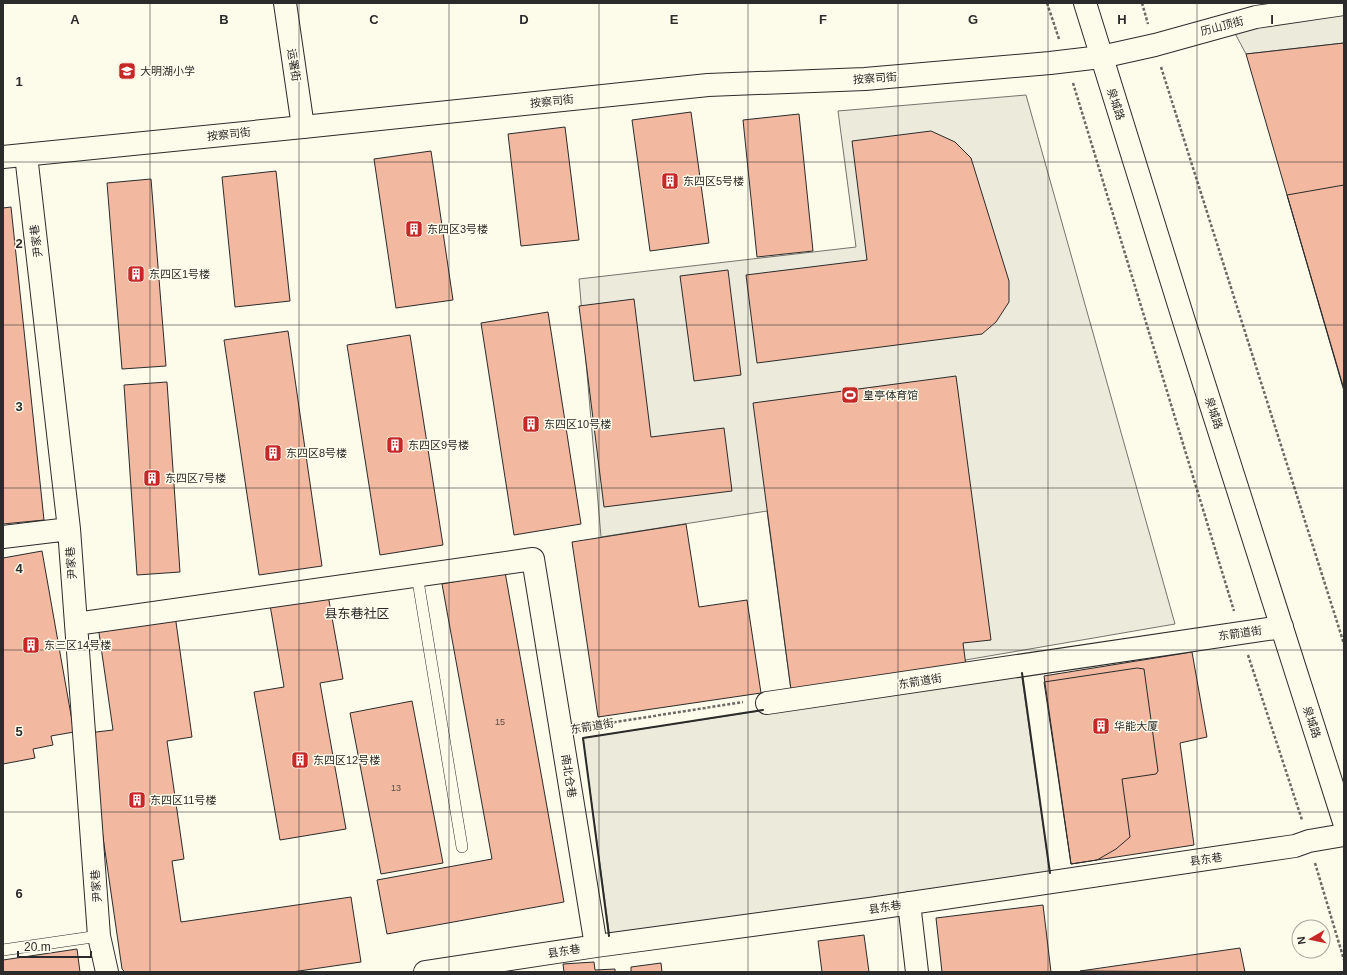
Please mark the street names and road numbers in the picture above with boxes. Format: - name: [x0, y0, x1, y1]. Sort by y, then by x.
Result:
- street label: 历山顶街: [1199, 15, 1245, 37]
- street label: 运署街: [285, 48, 303, 82]
- street label: 按察司街: [853, 70, 897, 86]
- street label: 泉城路: [1105, 86, 1127, 122]
- street label: 按察司街: [529, 93, 575, 109]
- street label: 按察司街: [206, 126, 252, 142]
- street label: 尹家巷: [28, 224, 44, 258]
- street label: 泉城路: [1203, 395, 1225, 431]
- street label: 尹家巷: [64, 546, 78, 580]
- street label: 东箭道街: [1217, 624, 1263, 642]
- street label: 东箭道街: [897, 672, 943, 690]
- street label: 泉城路: [1301, 704, 1323, 740]
- street label: 东箭道街: [569, 717, 615, 735]
- street label: 南北仓巷: [560, 753, 578, 799]
- street label: 县东巷: [1189, 851, 1223, 867]
- street label: 尹家巷: [89, 869, 103, 903]
- street label: 县东巷: [868, 898, 902, 916]
- street label: 县东巷: [547, 942, 581, 960]

